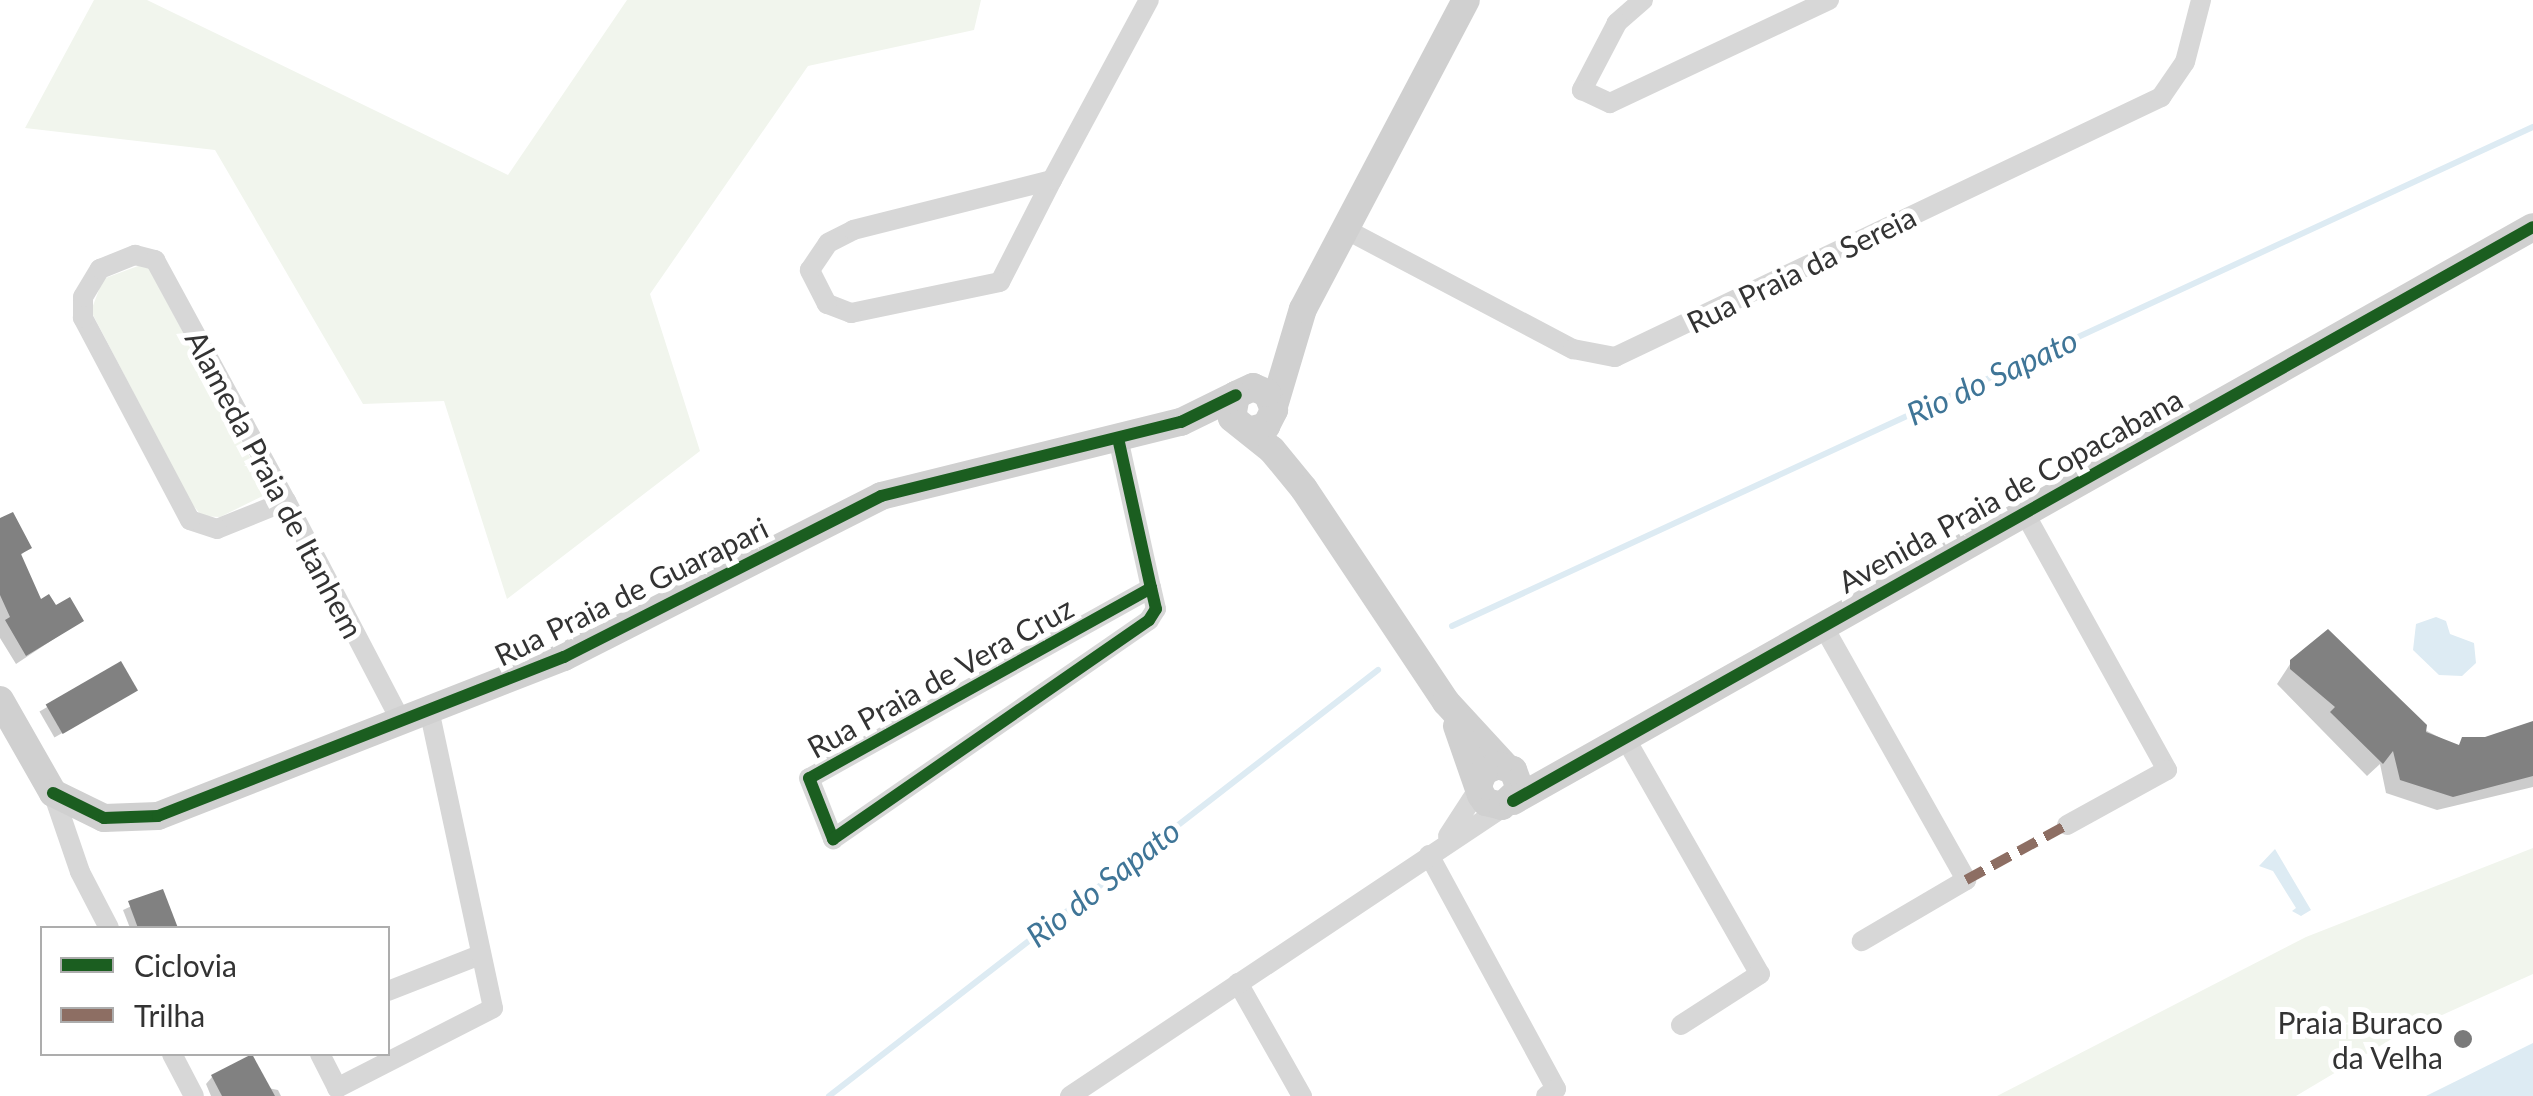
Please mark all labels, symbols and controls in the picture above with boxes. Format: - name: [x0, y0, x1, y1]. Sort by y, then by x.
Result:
- street label: Rua Praia da Sereia: [1681, 198, 1921, 340]
- water label: Rio do Sapato: [1900, 321, 2084, 433]
- street label: Alameda Praia de Itanhem: [179, 324, 371, 644]
- street label: Avenida Praia de Copacabana: [1832, 380, 2188, 600]
- street label: Rua Praia de Guarapari: [488, 509, 774, 673]
- street label: Rua Praia de Vera Cruz: [800, 589, 1080, 765]
- water label: Rio do Sapato: [1019, 811, 1187, 955]
- legend: [40, 926, 390, 1056]
- text: Ciclovia: [134, 947, 237, 983]
- text: Trilha: [134, 997, 205, 1033]
- place label: Praia Buraco da Velha: [2277, 1004, 2443, 1074]
- marker: Praia Buraco da Velha: [2452, 1028, 2474, 1050]

